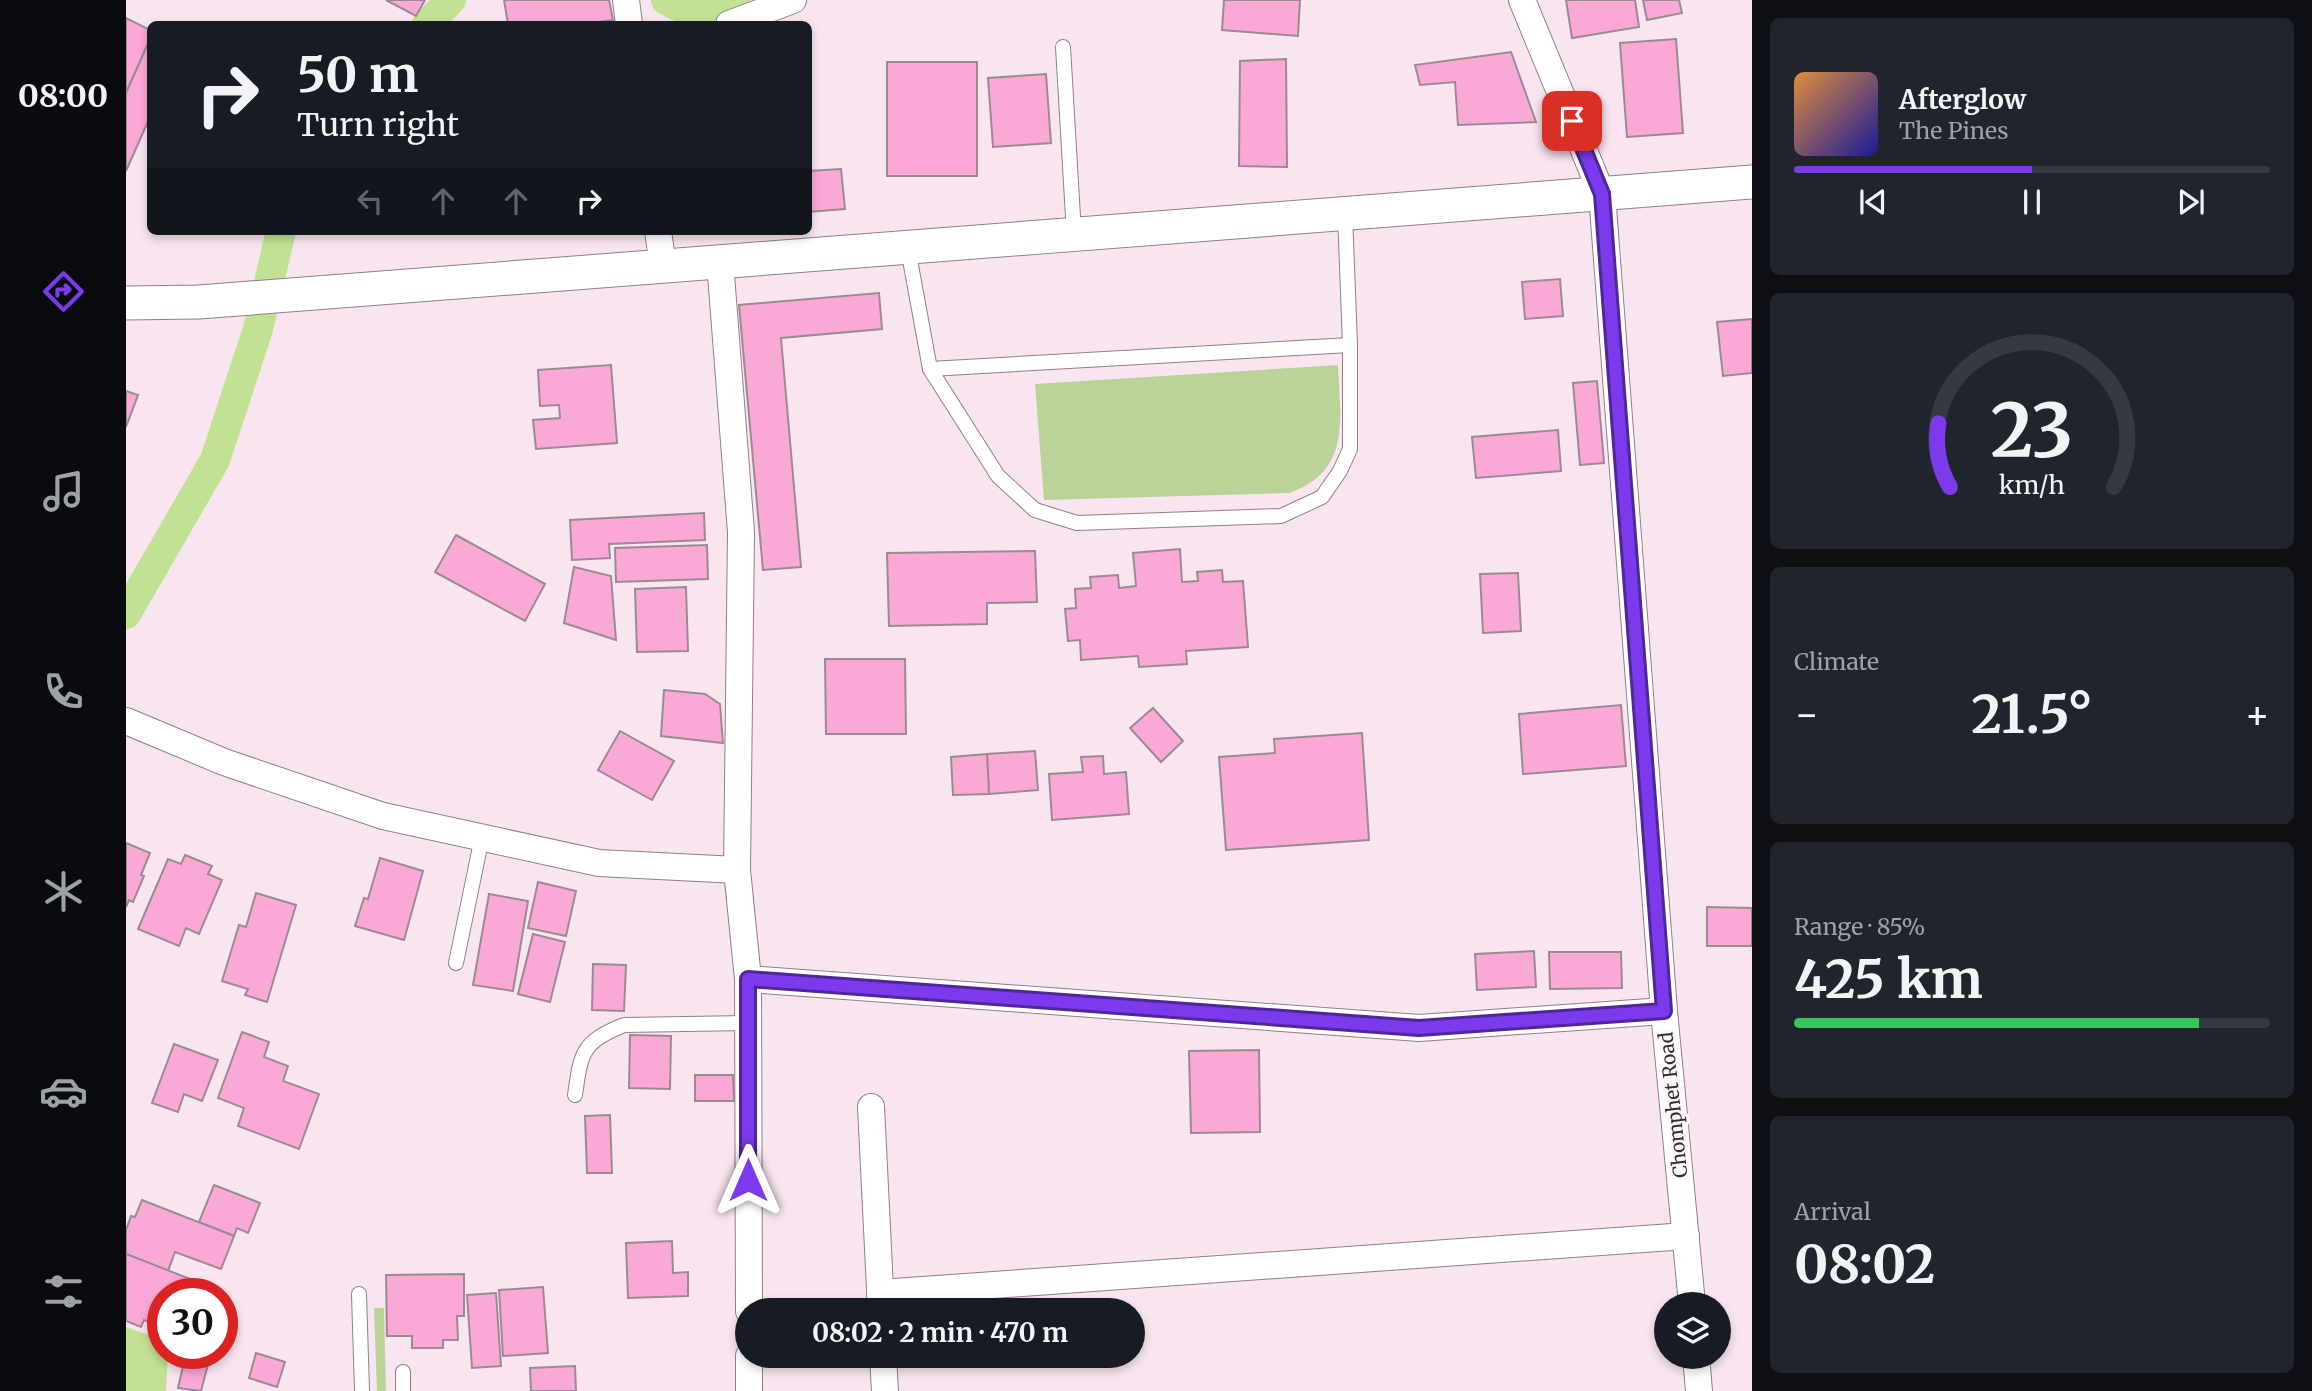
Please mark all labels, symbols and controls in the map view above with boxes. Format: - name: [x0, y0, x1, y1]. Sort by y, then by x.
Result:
- text: 50 m: [297, 44, 418, 105]
- icon: right: [182, 49, 273, 140]
- text: 08:00: [18, 76, 108, 116]
- text: Afterglow: [1899, 83, 2026, 116]
- pin: [1542, 91, 1602, 151]
- icon: arrive: [1553, 102, 1591, 140]
- text: Turn right: [297, 105, 459, 145]
- text: The Pines: [1899, 116, 2009, 145]
- icon: left: [351, 182, 389, 220]
- icon: ahead: [424, 182, 462, 220]
- icon: ahead: [497, 182, 535, 220]
- icon: right: [570, 182, 608, 220]
- icon: previous: [1854, 183, 1892, 221]
- icon: pause: [2013, 183, 2051, 221]
- icon: next: [2172, 183, 2210, 221]
- icon: directions: [39, 267, 88, 316]
- text: 23: [1991, 385, 2073, 477]
- icon: music: [39, 467, 88, 516]
- text: km/h: [1999, 469, 2065, 501]
- text: Climate: [1794, 647, 1879, 676]
- icon: phone: [39, 667, 88, 716]
- text: 21.5°: [1971, 682, 2093, 747]
- text: −: [1794, 691, 1819, 738]
- text: +: [2245, 691, 2270, 738]
- icon: climate: [39, 867, 88, 916]
- text: Range · 85%: [1794, 912, 1925, 941]
- text: 425 km: [1794, 947, 1983, 1012]
- street label: Chomphet Road: [1653, 1031, 1693, 1179]
- icon: car: [39, 1067, 88, 1116]
- position arrow: [711, 1143, 785, 1217]
- text: Arrival: [1794, 1197, 1871, 1226]
- text: 08:02: [1794, 1232, 1935, 1297]
- icon: filters: [39, 1267, 88, 1316]
- speed limit sign: 30: [147, 1278, 238, 1369]
- map controls: [1654, 1292, 1731, 1369]
- button: layers: [1654, 1292, 1731, 1369]
- text: 08:02 · 2 min · 470 m: [812, 1316, 1068, 1349]

